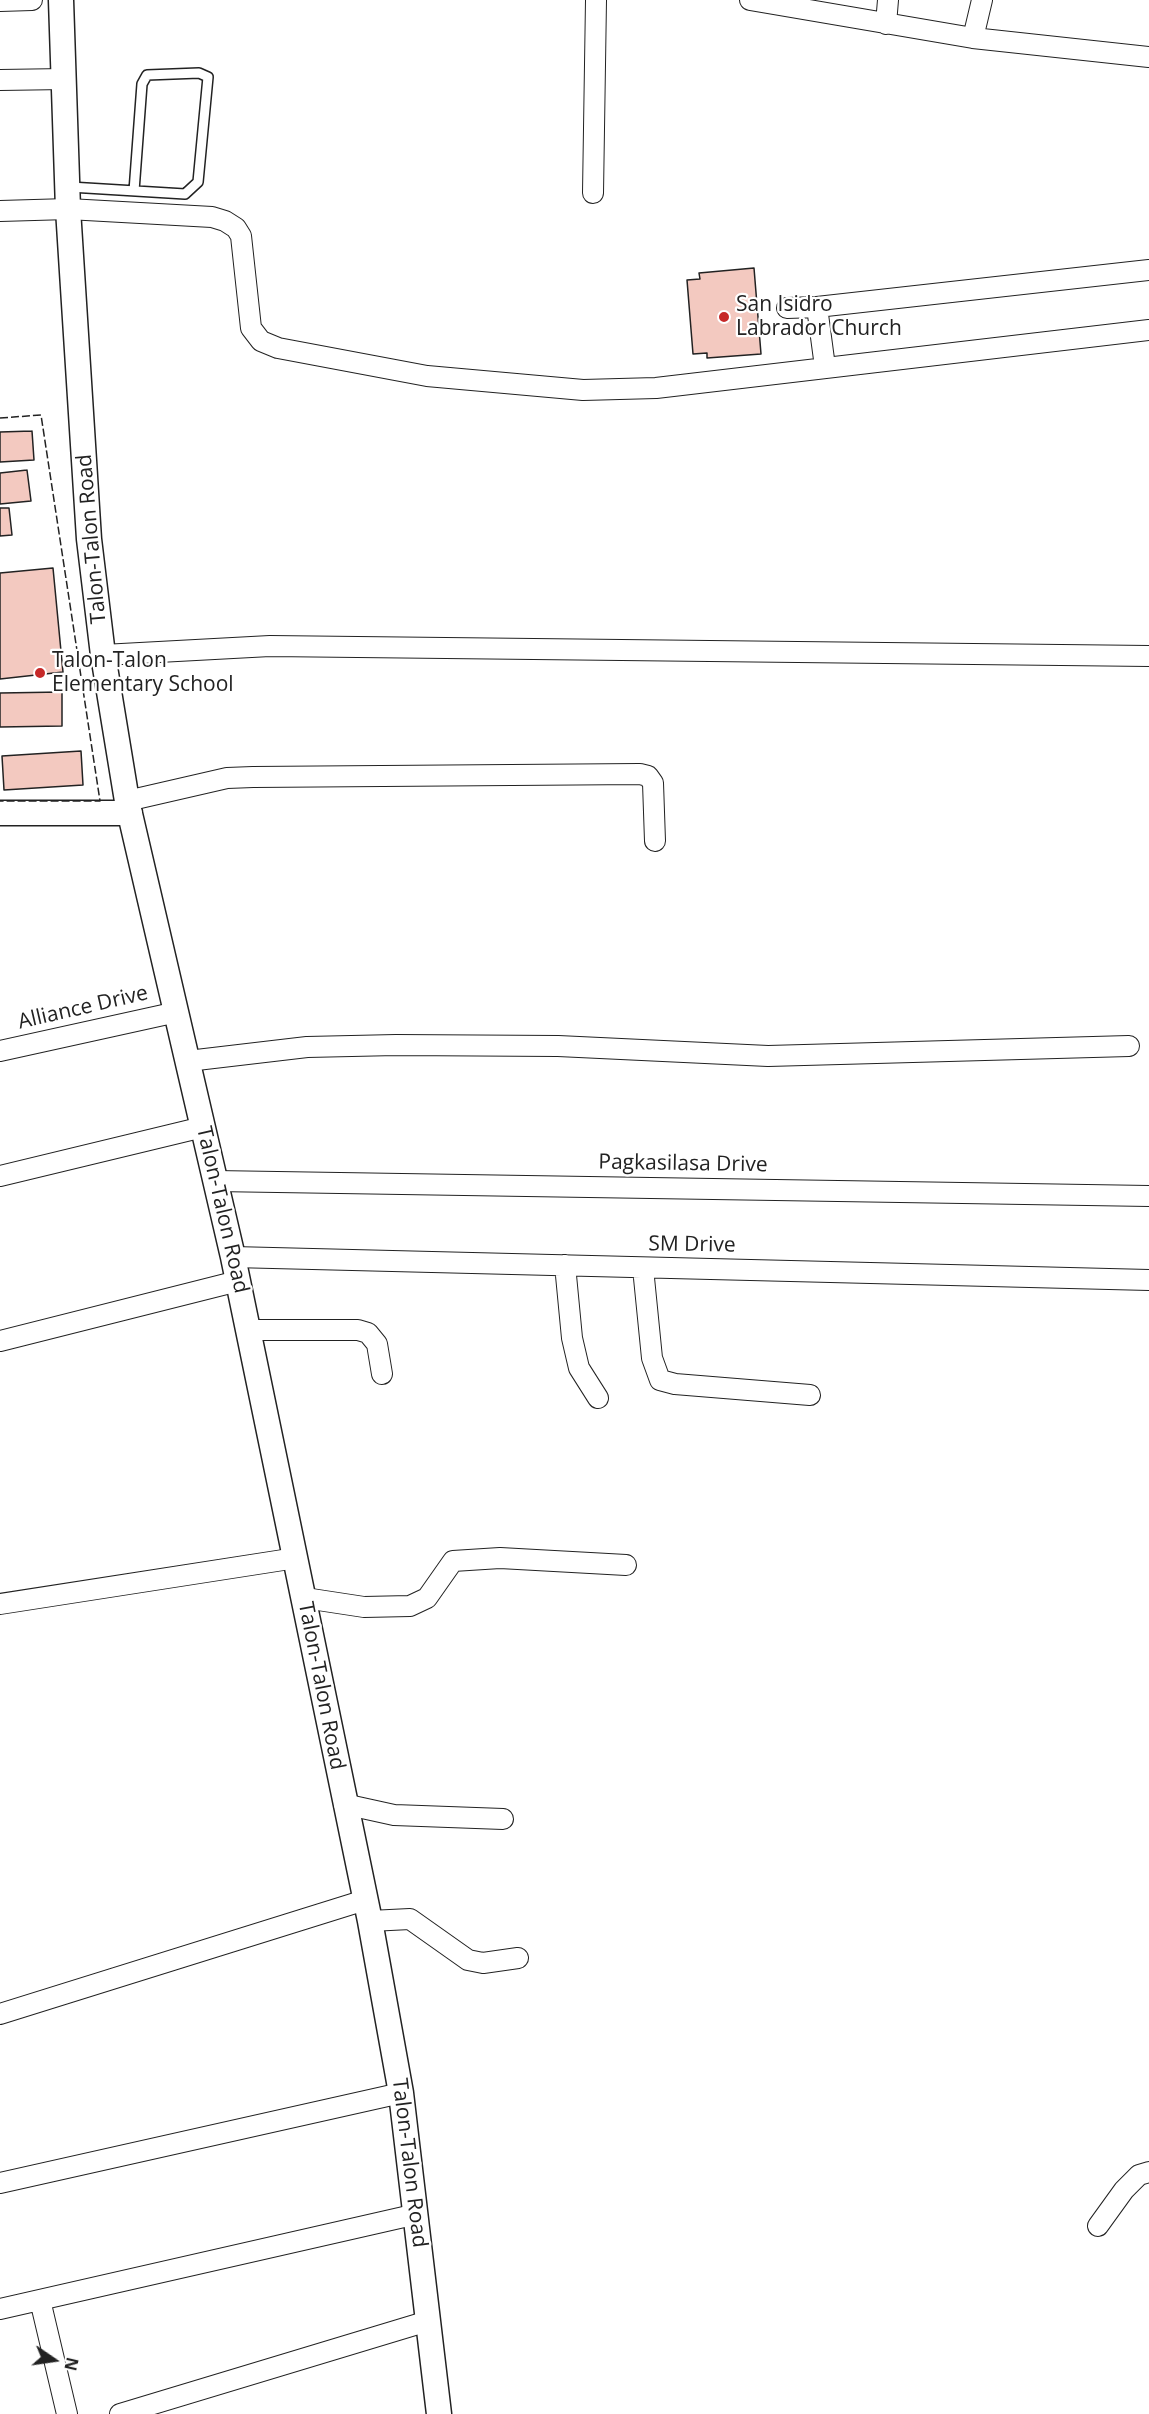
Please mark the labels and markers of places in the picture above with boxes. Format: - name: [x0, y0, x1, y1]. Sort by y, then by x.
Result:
- place label: San Isidro Labrador Church: [736, 292, 902, 342]
- marker: San Isidro Labrador Church: [717, 310, 731, 324]
- place label: Talon-Talon Elementary School: [52, 648, 234, 698]
- marker: Talon-Talon Elementary School: [33, 666, 47, 680]

